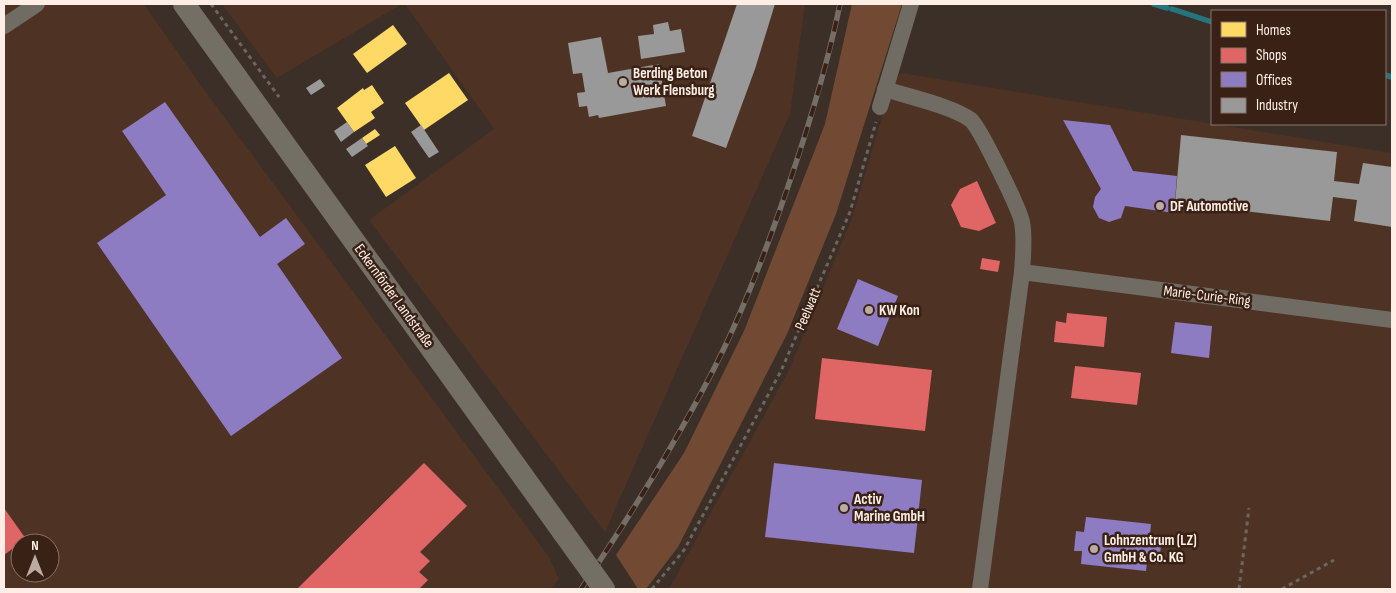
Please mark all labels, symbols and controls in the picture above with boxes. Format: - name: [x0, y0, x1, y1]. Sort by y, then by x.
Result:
- legend: [1211, 10, 1386, 125]
- text: Homes: [1256, 21, 1291, 40]
- text: Shops: [1256, 46, 1287, 65]
- place label: Berding Beton Werk Flensburg: [633, 64, 715, 100]
- text: Offices: [1256, 71, 1292, 90]
- marker: Berding Beton Werk Flensburg: [617, 76, 629, 88]
- text: Industry: [1256, 96, 1298, 115]
- place label: DF Automotive: [1170, 197, 1249, 216]
- marker: DF Automotive: [1154, 200, 1166, 212]
- street label: Eckernförder Landstraße: [350, 240, 438, 352]
- street label: Marie-Curie-Ring: [1162, 281, 1252, 311]
- street label: Peelwatt: [791, 285, 826, 333]
- place label: KW Kon: [879, 301, 920, 320]
- marker: KW Kon: [863, 304, 875, 316]
- place label: Activ Marine GmbH: [853, 490, 925, 526]
- marker: Activ Marine GmbH: [838, 502, 850, 514]
- place label: Lohnzentrum (LZ) GmbH & Co. KG: [1104, 531, 1197, 567]
- north arrow: [10, 533, 60, 583]
- text: N: [31, 537, 39, 554]
- marker: Lohnzentrum (LZ) GmbH & Co. KG: [1088, 543, 1100, 555]

